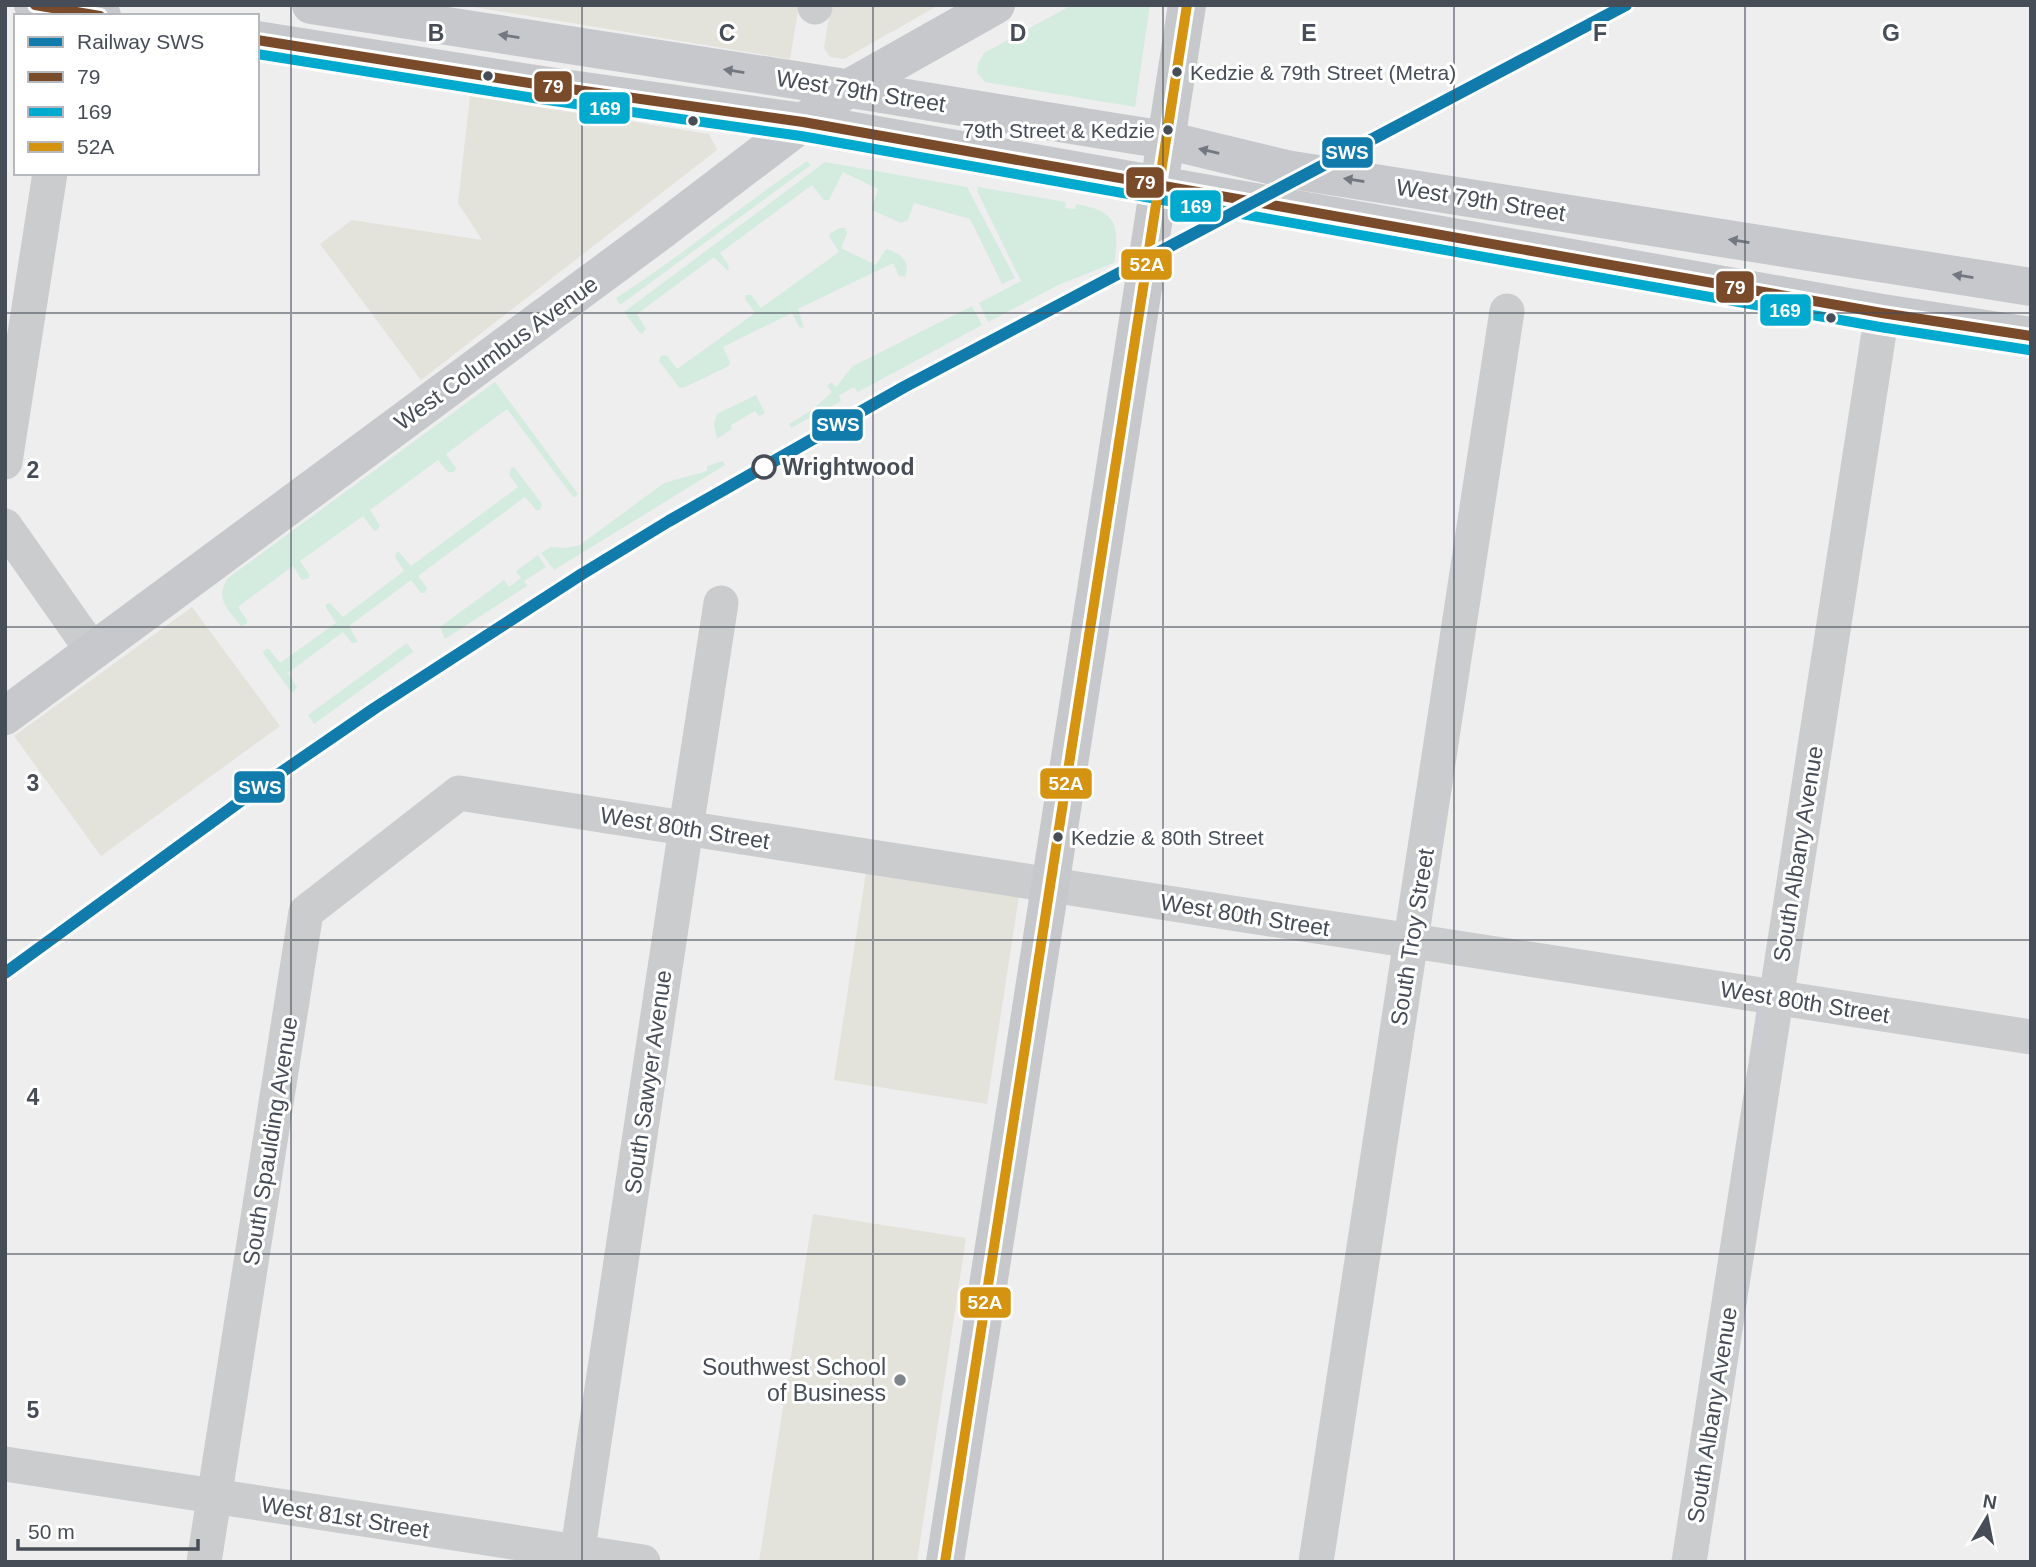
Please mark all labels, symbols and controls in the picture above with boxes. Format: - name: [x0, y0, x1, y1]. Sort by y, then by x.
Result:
- legend: [14, 14, 259, 175]
- text: B: [428, 20, 444, 46]
- text: C: [719, 20, 735, 46]
- text: D: [1010, 20, 1026, 46]
- text: E: [1301, 20, 1317, 46]
- text: F: [1593, 20, 1607, 46]
- text: G: [1882, 20, 1900, 46]
- text: Railway SWS: [77, 30, 204, 53]
- one-way arrow: [498, 30, 520, 41]
- place label: Kedzie & 79th Street (Metra): [1190, 61, 1456, 84]
- text: 79: [77, 65, 100, 88]
- one-way arrow: [723, 65, 745, 76]
- street label: West 79th Street: [775, 65, 948, 117]
- marker: Kedzie & 79th Street (Metra): [1170, 65, 1184, 79]
- unlabelled marker: [481, 69, 495, 83]
- line badge: 79: [533, 70, 573, 103]
- text: 79: [542, 76, 564, 97]
- line badge: 169: [578, 91, 631, 125]
- text: 169: [589, 98, 621, 119]
- text: 169: [77, 100, 112, 123]
- unlabelled marker: [686, 114, 700, 128]
- place label: 79th Street & Kedzie: [962, 119, 1155, 142]
- marker: 79th Street & Kedzie: [1161, 123, 1175, 137]
- text: 52A: [77, 135, 114, 158]
- line badge: SWS: [1321, 136, 1374, 169]
- text: SWS: [1325, 142, 1369, 163]
- one-way arrow: [1197, 145, 1219, 156]
- line badge: 79: [1125, 166, 1165, 199]
- text: 79: [1134, 172, 1156, 193]
- one-way arrow: [1343, 174, 1365, 185]
- street label: West 79th Street: [1395, 174, 1568, 226]
- line badge: 169: [1169, 189, 1222, 223]
- text: 169: [1180, 196, 1212, 217]
- one-way arrow: [1727, 235, 1749, 246]
- line badge: 52A: [1120, 248, 1173, 281]
- text: 52A: [1130, 254, 1165, 275]
- line badge: 79: [1715, 270, 1755, 304]
- one-way arrow: [1952, 270, 1974, 281]
- street label: West Columbus Avenue: [389, 271, 603, 435]
- text: 79: [1724, 277, 1746, 298]
- line badge: 169: [1759, 293, 1812, 327]
- text: 169: [1769, 300, 1801, 321]
- unlabelled marker: [1824, 311, 1838, 325]
- line badge: SWS: [811, 408, 864, 442]
- text: SWS: [816, 414, 860, 435]
- place label: Wrightwood: [782, 454, 914, 480]
- marker: Wrightwood: [752, 455, 776, 479]
- text: 2: [27, 457, 39, 483]
- street label: South Albany Avenue: [1768, 744, 1828, 964]
- line badge: 52A: [1039, 767, 1093, 800]
- text: 3: [27, 770, 39, 796]
- line badge: SWS: [233, 770, 286, 804]
- text: 52A: [1049, 773, 1084, 794]
- text: SWS: [238, 777, 282, 798]
- street label: West 80th Street: [599, 802, 772, 854]
- place label: Kedzie & 80th Street: [1071, 826, 1264, 849]
- marker: Kedzie & 80th Street: [1051, 830, 1065, 844]
- street label: South Troy Street: [1385, 846, 1439, 1027]
- street label: West 80th Street: [1159, 889, 1332, 941]
- street label: South Sawyer Avenue: [619, 968, 677, 1196]
- street label: West 80th Street: [1719, 976, 1892, 1028]
- street label: South Spaulding Avenue: [237, 1015, 303, 1267]
- text: 4: [27, 1084, 40, 1110]
- line badge: 52A: [959, 1286, 1012, 1319]
- text: 52A: [968, 1292, 1003, 1313]
- street label: South Albany Avenue: [1682, 1305, 1742, 1525]
- place label: Southwest School of Business: [702, 1354, 886, 1406]
- marker: Southwest School of Business: [892, 1372, 908, 1388]
- text: 5: [27, 1397, 40, 1423]
- north arrow: [1952, 1483, 2022, 1553]
- text: N: [1981, 1490, 1998, 1513]
- street label: West 81st Street: [259, 1491, 431, 1543]
- scale bar: [18, 1508, 198, 1552]
- text: 50 m: [28, 1520, 75, 1543]

